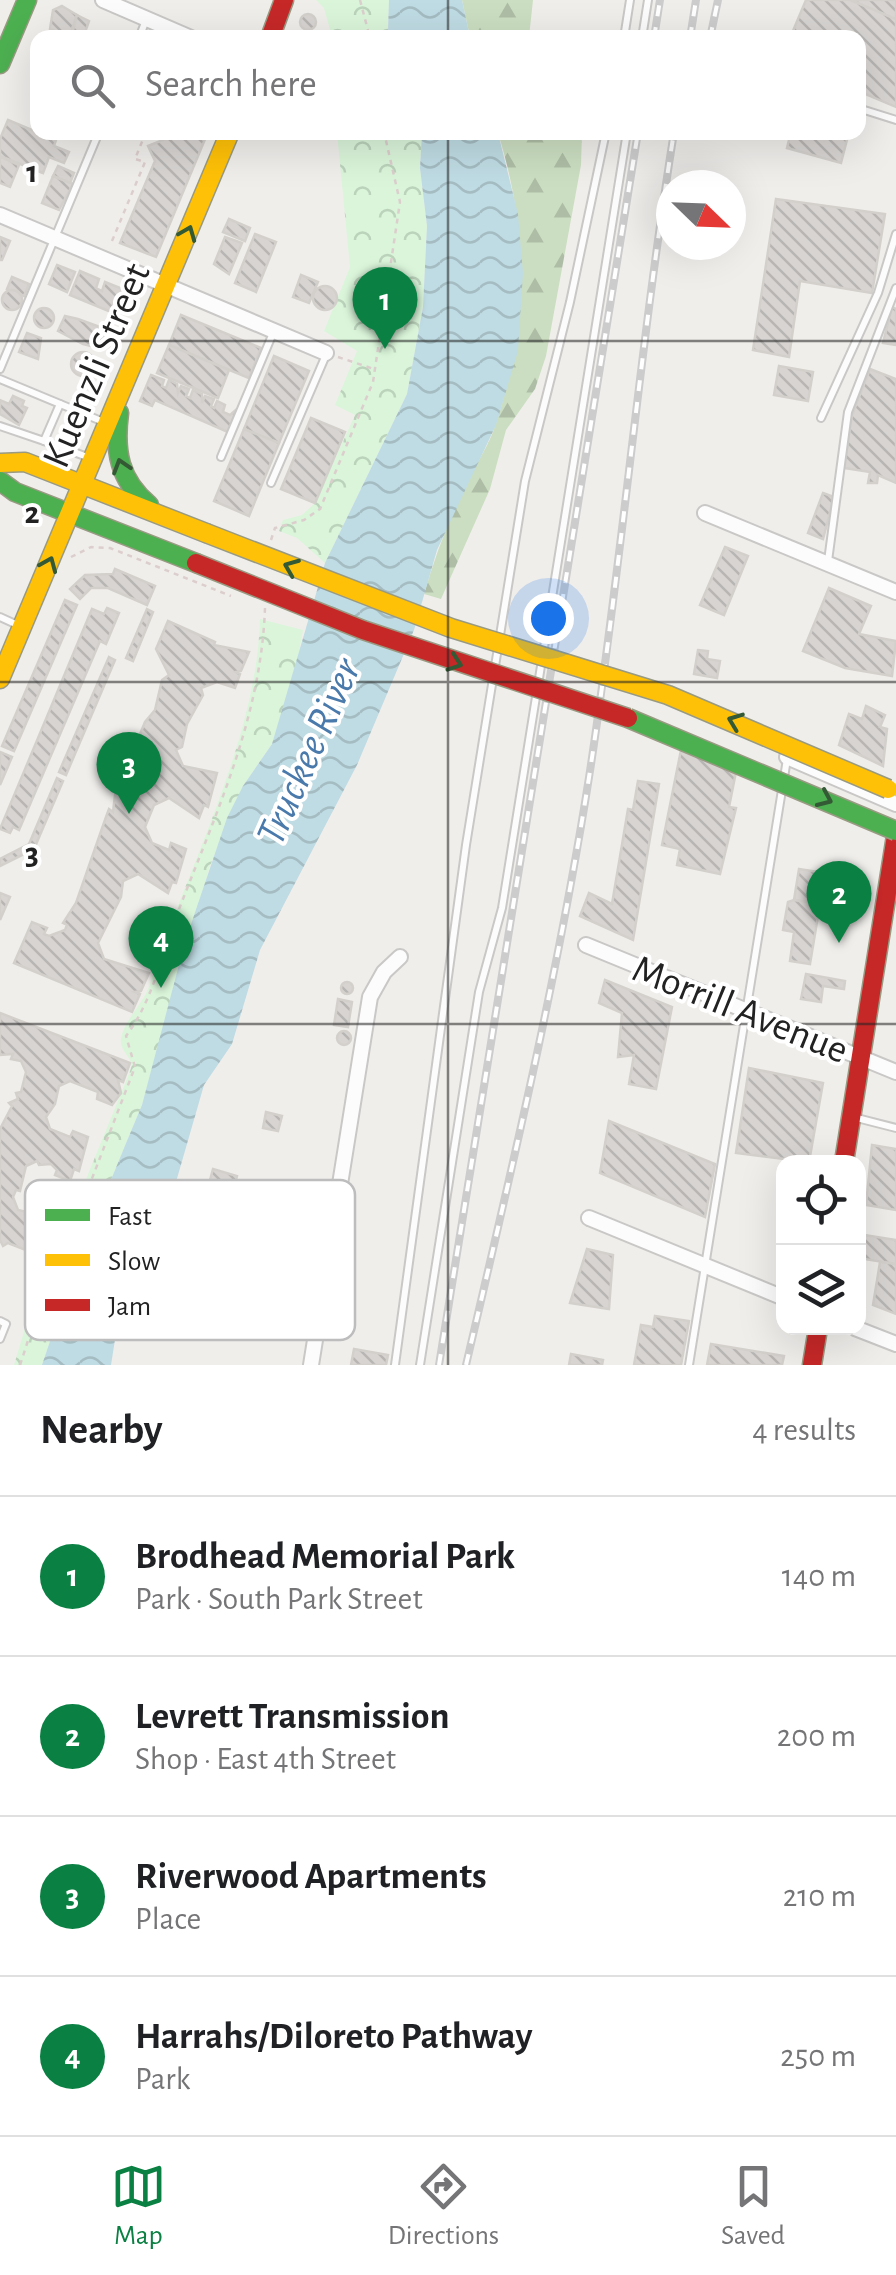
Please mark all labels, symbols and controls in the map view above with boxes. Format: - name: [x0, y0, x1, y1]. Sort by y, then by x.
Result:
- search box: [30, 30, 866, 140]
- icon: search: [65, 58, 120, 113]
- text: Search here: [145, 66, 317, 104]
- text: 1: [26, 156, 38, 188]
- north arrow: [656, 170, 746, 260]
- one-way arrow: [176, 225, 196, 243]
- street label: Kuenzli Street: [36, 258, 158, 474]
- pin: 1: [352, 266, 418, 349]
- one-way arrow: [112, 458, 133, 475]
- text: 2: [24, 497, 40, 529]
- one-way arrow: [37, 556, 57, 574]
- one-way arrow: [283, 558, 300, 578]
- your location: [523, 593, 574, 644]
- water label: Truckee River: [249, 651, 369, 851]
- one-way arrow: [446, 651, 463, 672]
- one-way arrow: [727, 712, 744, 733]
- pin: 3: [96, 732, 162, 814]
- one-way arrow: [815, 787, 833, 807]
- text: 3: [25, 838, 39, 870]
- pin: 2: [806, 860, 872, 943]
- pin: 4: [128, 906, 194, 988]
- street label: Morrill Avenue: [627, 949, 854, 1071]
- map controls: [776, 1155, 866, 1335]
- button: locate: [776, 1155, 866, 1245]
- legend: [25, 1180, 355, 1340]
- text: Fast: [108, 1203, 152, 1231]
- button: layers: [776, 1245, 866, 1335]
- text: Slow: [108, 1248, 160, 1276]
- text: Jam: [108, 1293, 151, 1321]
- text: Nearby: [40, 1409, 163, 1451]
- text: 4 results: [752, 1414, 856, 1446]
- text: Brodhead Memorial Park: [135, 1538, 515, 1576]
- text: 1: [67, 1560, 78, 1592]
- text: 140 m: [782, 1560, 856, 1592]
- text: Park · South Park Street: [135, 1583, 423, 1615]
- text: Levrett Transmission: [135, 1698, 450, 1736]
- text: 2: [65, 1720, 80, 1752]
- text: 200 m: [777, 1720, 856, 1752]
- text: Shop · East 4th Street: [135, 1743, 396, 1775]
- text: Riverwood Apartments: [135, 1858, 487, 1896]
- text: 3: [66, 1880, 79, 1912]
- text: 210 m: [783, 1880, 856, 1912]
- text: Place: [135, 1903, 201, 1935]
- text: Harrahs/Diloreto Pathway: [135, 2018, 532, 2056]
- text: 4: [64, 2040, 81, 2072]
- text: 250 m: [780, 2040, 856, 2072]
- text: Park: [135, 2063, 190, 2095]
- tab: Map: [111, 2159, 166, 2253]
- tab: Directions: [388, 2159, 499, 2253]
- tab: Saved: [721, 2159, 785, 2253]

